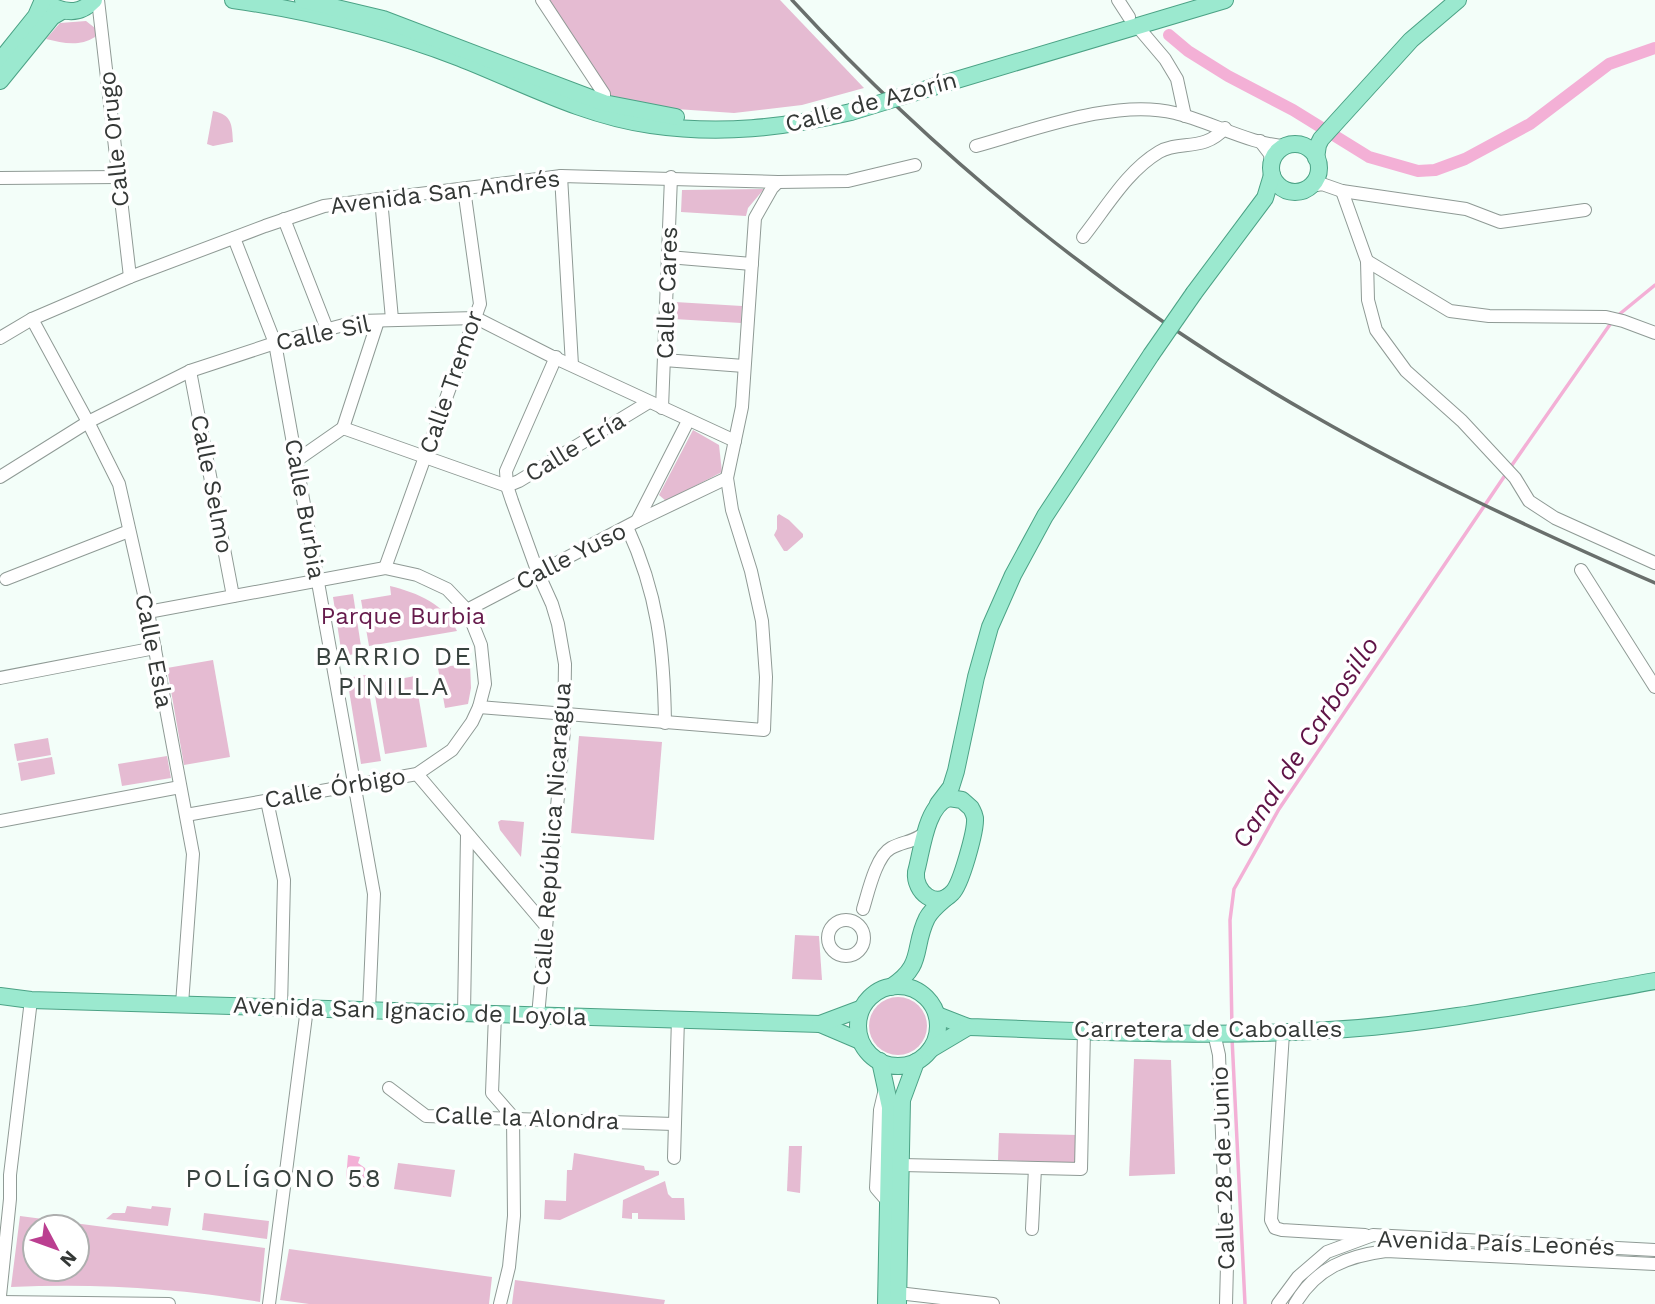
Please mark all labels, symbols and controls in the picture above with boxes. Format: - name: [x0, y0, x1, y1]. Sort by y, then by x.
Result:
- street label: Calle de Azorín: [782, 66, 960, 138]
- street label: Calle Orugo: [93, 70, 135, 208]
- street label: Avenida San Andrés: [328, 164, 562, 220]
- street label: Calle Cares: [651, 226, 683, 360]
- street label: Calle Tremor: [413, 307, 489, 457]
- street label: Calle Sil: [273, 309, 373, 357]
- street label: Calle Ería: [520, 406, 630, 488]
- street label: Calle Selmo: [185, 412, 239, 556]
- street label: Calle Burbia: [279, 437, 331, 581]
- street label: Calle Yuso: [511, 516, 631, 596]
- street label: Calle Esla: [129, 592, 179, 710]
- park label: Parque Burbia: [321, 602, 485, 630]
- water label: Canal de Carbosillo: [1225, 631, 1385, 853]
- district label: BARRIO DE PINILLA: [315, 641, 473, 701]
- street label: Calle República Nicaragua: [527, 681, 577, 987]
- street label: Calle Órbigo: [262, 762, 408, 814]
- street label: Avenida San Ignacio de Loyola: [233, 991, 587, 1031]
- street label: Carretera de Caboalles: [1074, 1015, 1342, 1043]
- street label: Calle 28 de Junio: [1205, 1066, 1241, 1270]
- street label: Calle la Alondra: [434, 1101, 620, 1135]
- district label: POLÍGONO 58: [185, 1163, 383, 1193]
- north arrow: [21, 1213, 91, 1283]
- street label: Avenida País Leonés: [1377, 1225, 1615, 1261]
- text: N: [55, 1246, 82, 1272]

